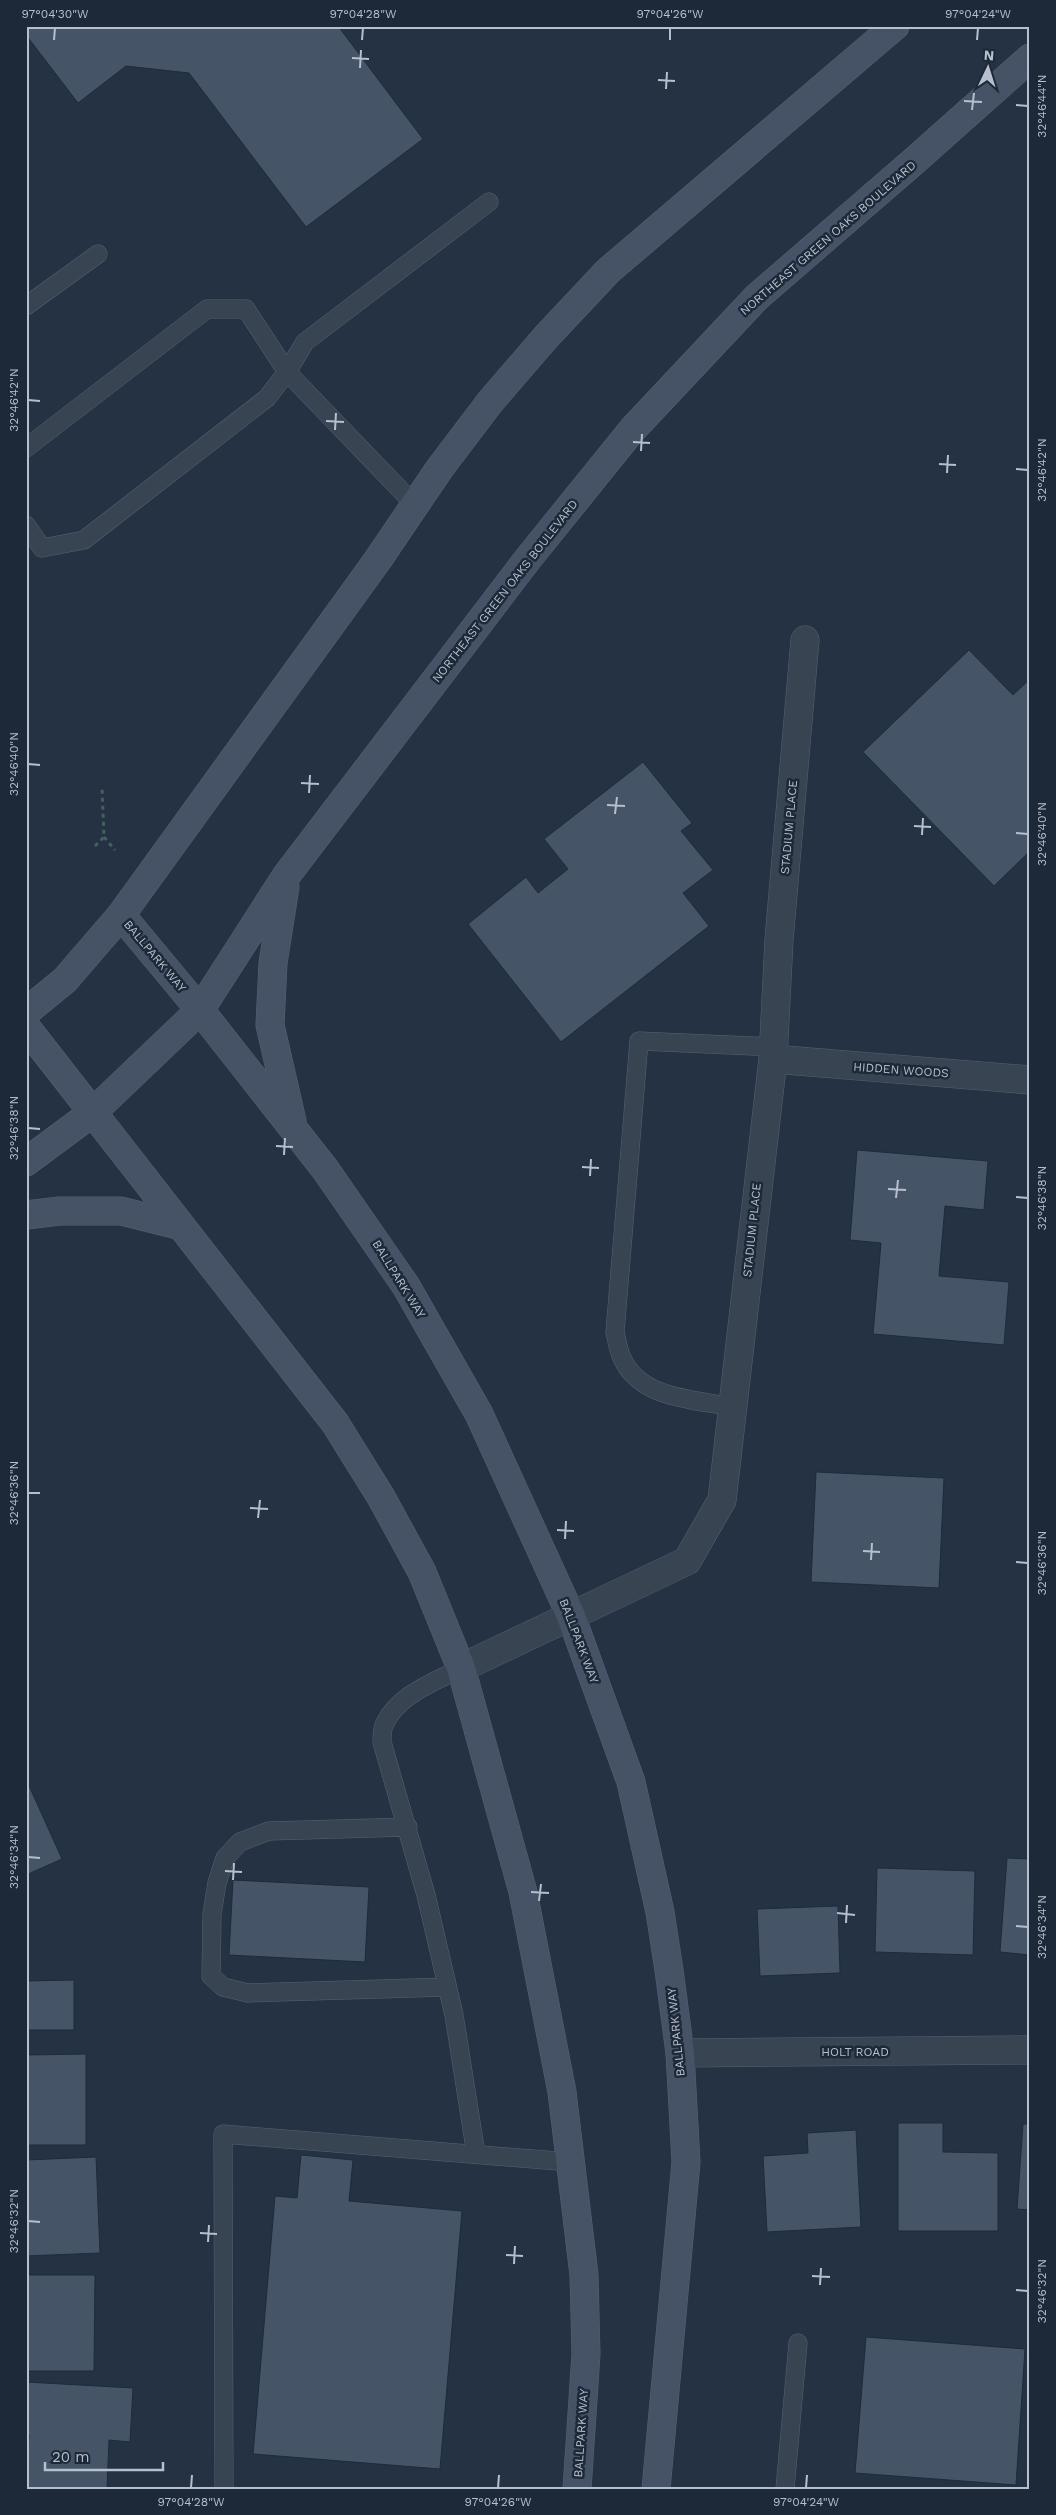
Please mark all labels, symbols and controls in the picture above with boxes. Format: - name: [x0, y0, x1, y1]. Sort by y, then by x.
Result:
- text: 97°04'30"W: [21, 7, 89, 21]
- text: 97°04'28"W: [329, 7, 397, 21]
- text: 97°04'26"W: [636, 7, 704, 21]
- text: 97°04'24"W: [945, 7, 1012, 21]
- north arrow: [964, 42, 1014, 92]
- text: N: [983, 47, 995, 63]
- text: 32°46'44"N: [1035, 74, 1049, 138]
- street label: NORTHEAST GREEN OAKS BOULEVARD: [737, 158, 919, 318]
- text: 32°46'42"N: [7, 368, 21, 432]
- text: 32°46'42"N: [1035, 438, 1049, 502]
- street label: NORTHEAST GREEN OAKS BOULEVARD: [429, 497, 581, 685]
- text: 32°46'40"N: [7, 732, 21, 796]
- street label: STADIUM PLACE: [778, 779, 800, 875]
- text: 32°46'40"N: [1035, 802, 1049, 866]
- street label: BALLPARK WAY: [121, 917, 189, 995]
- street label: HIDDEN WOODS: [853, 1060, 949, 1080]
- text: 32°46'38"N: [7, 1096, 21, 1160]
- text: 32°46'38"N: [1035, 1166, 1049, 1230]
- street label: STADIUM PLACE: [740, 1182, 764, 1278]
- street label: BALLPARK WAY: [369, 1237, 429, 1321]
- text: 32°46'36"N: [7, 1461, 21, 1525]
- text: 32°46'36"N: [1035, 1531, 1049, 1595]
- street label: BALLPARK WAY: [556, 1597, 602, 1685]
- text: 32°46'34"N: [7, 1825, 21, 1889]
- text: 32°46'34"N: [1035, 1895, 1049, 1959]
- street label: BALLPARK WAY: [664, 1987, 688, 2077]
- street label: HOLT ROAD: [821, 2045, 889, 2059]
- text: 32°46'32"N: [7, 2189, 21, 2253]
- text: 32°46'32"N: [1035, 2259, 1049, 2323]
- street label: BALLPARK WAY: [571, 2388, 591, 2478]
- scale bar: [45, 2440, 162, 2472]
- text: 20 m: [52, 2448, 90, 2466]
- text: 97°04'28"W: [157, 2495, 225, 2509]
- text: 97°04'26"W: [464, 2495, 532, 2509]
- text: 97°04'24"W: [773, 2495, 840, 2509]

